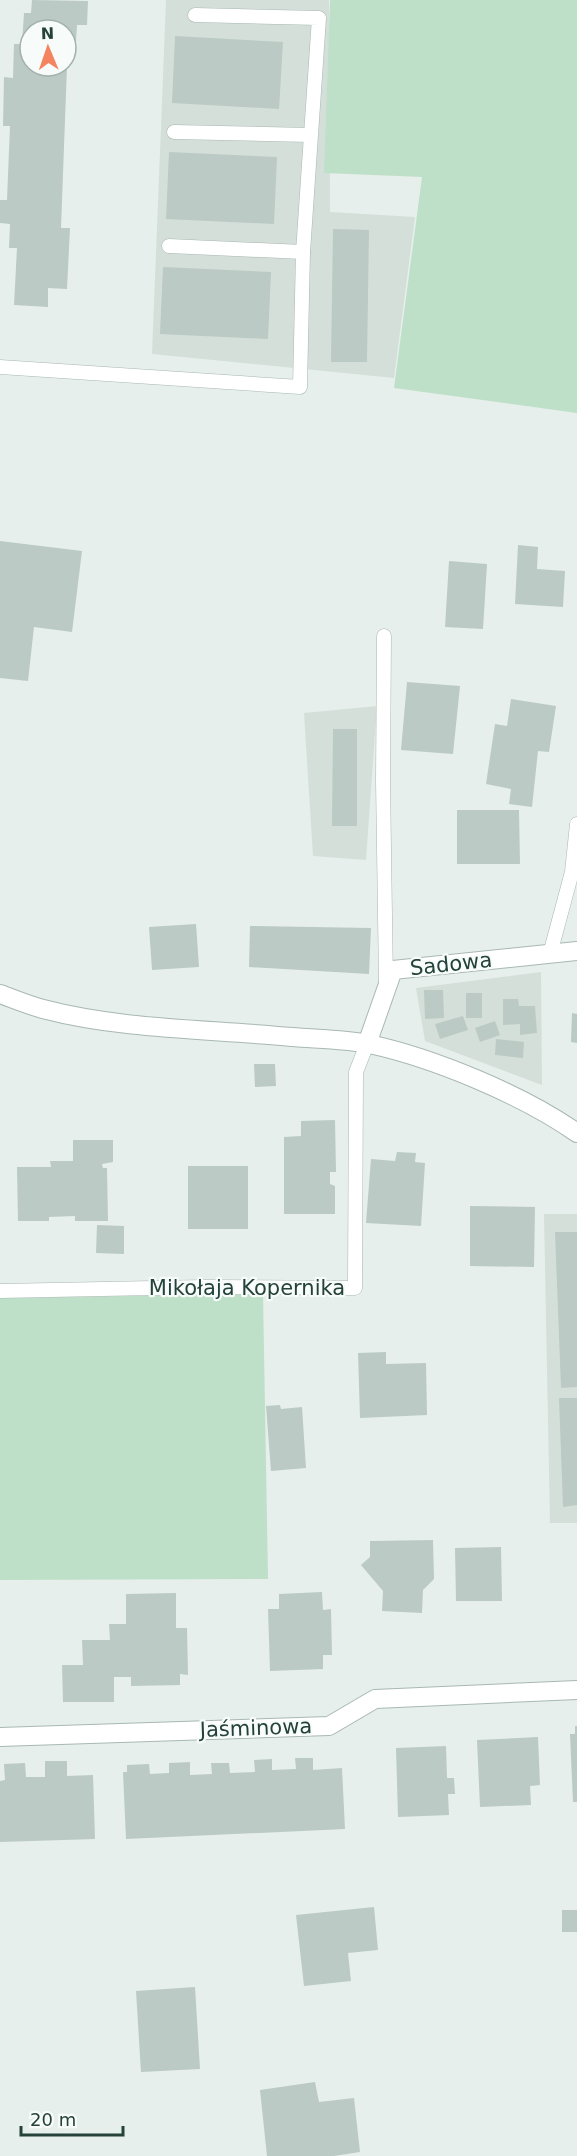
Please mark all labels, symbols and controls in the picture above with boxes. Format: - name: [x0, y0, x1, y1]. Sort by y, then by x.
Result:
- north arrow: [18, 18, 78, 78]
- text: N: [40, 24, 55, 43]
- street label: Sadowa: [409, 948, 493, 980]
- street label: Mikołaja Kopernika: [149, 1276, 345, 1300]
- street label: Jaśminowa: [197, 1714, 313, 1742]
- scale bar: [21, 2099, 123, 2137]
- text: 20 m: [30, 2109, 76, 2130]

